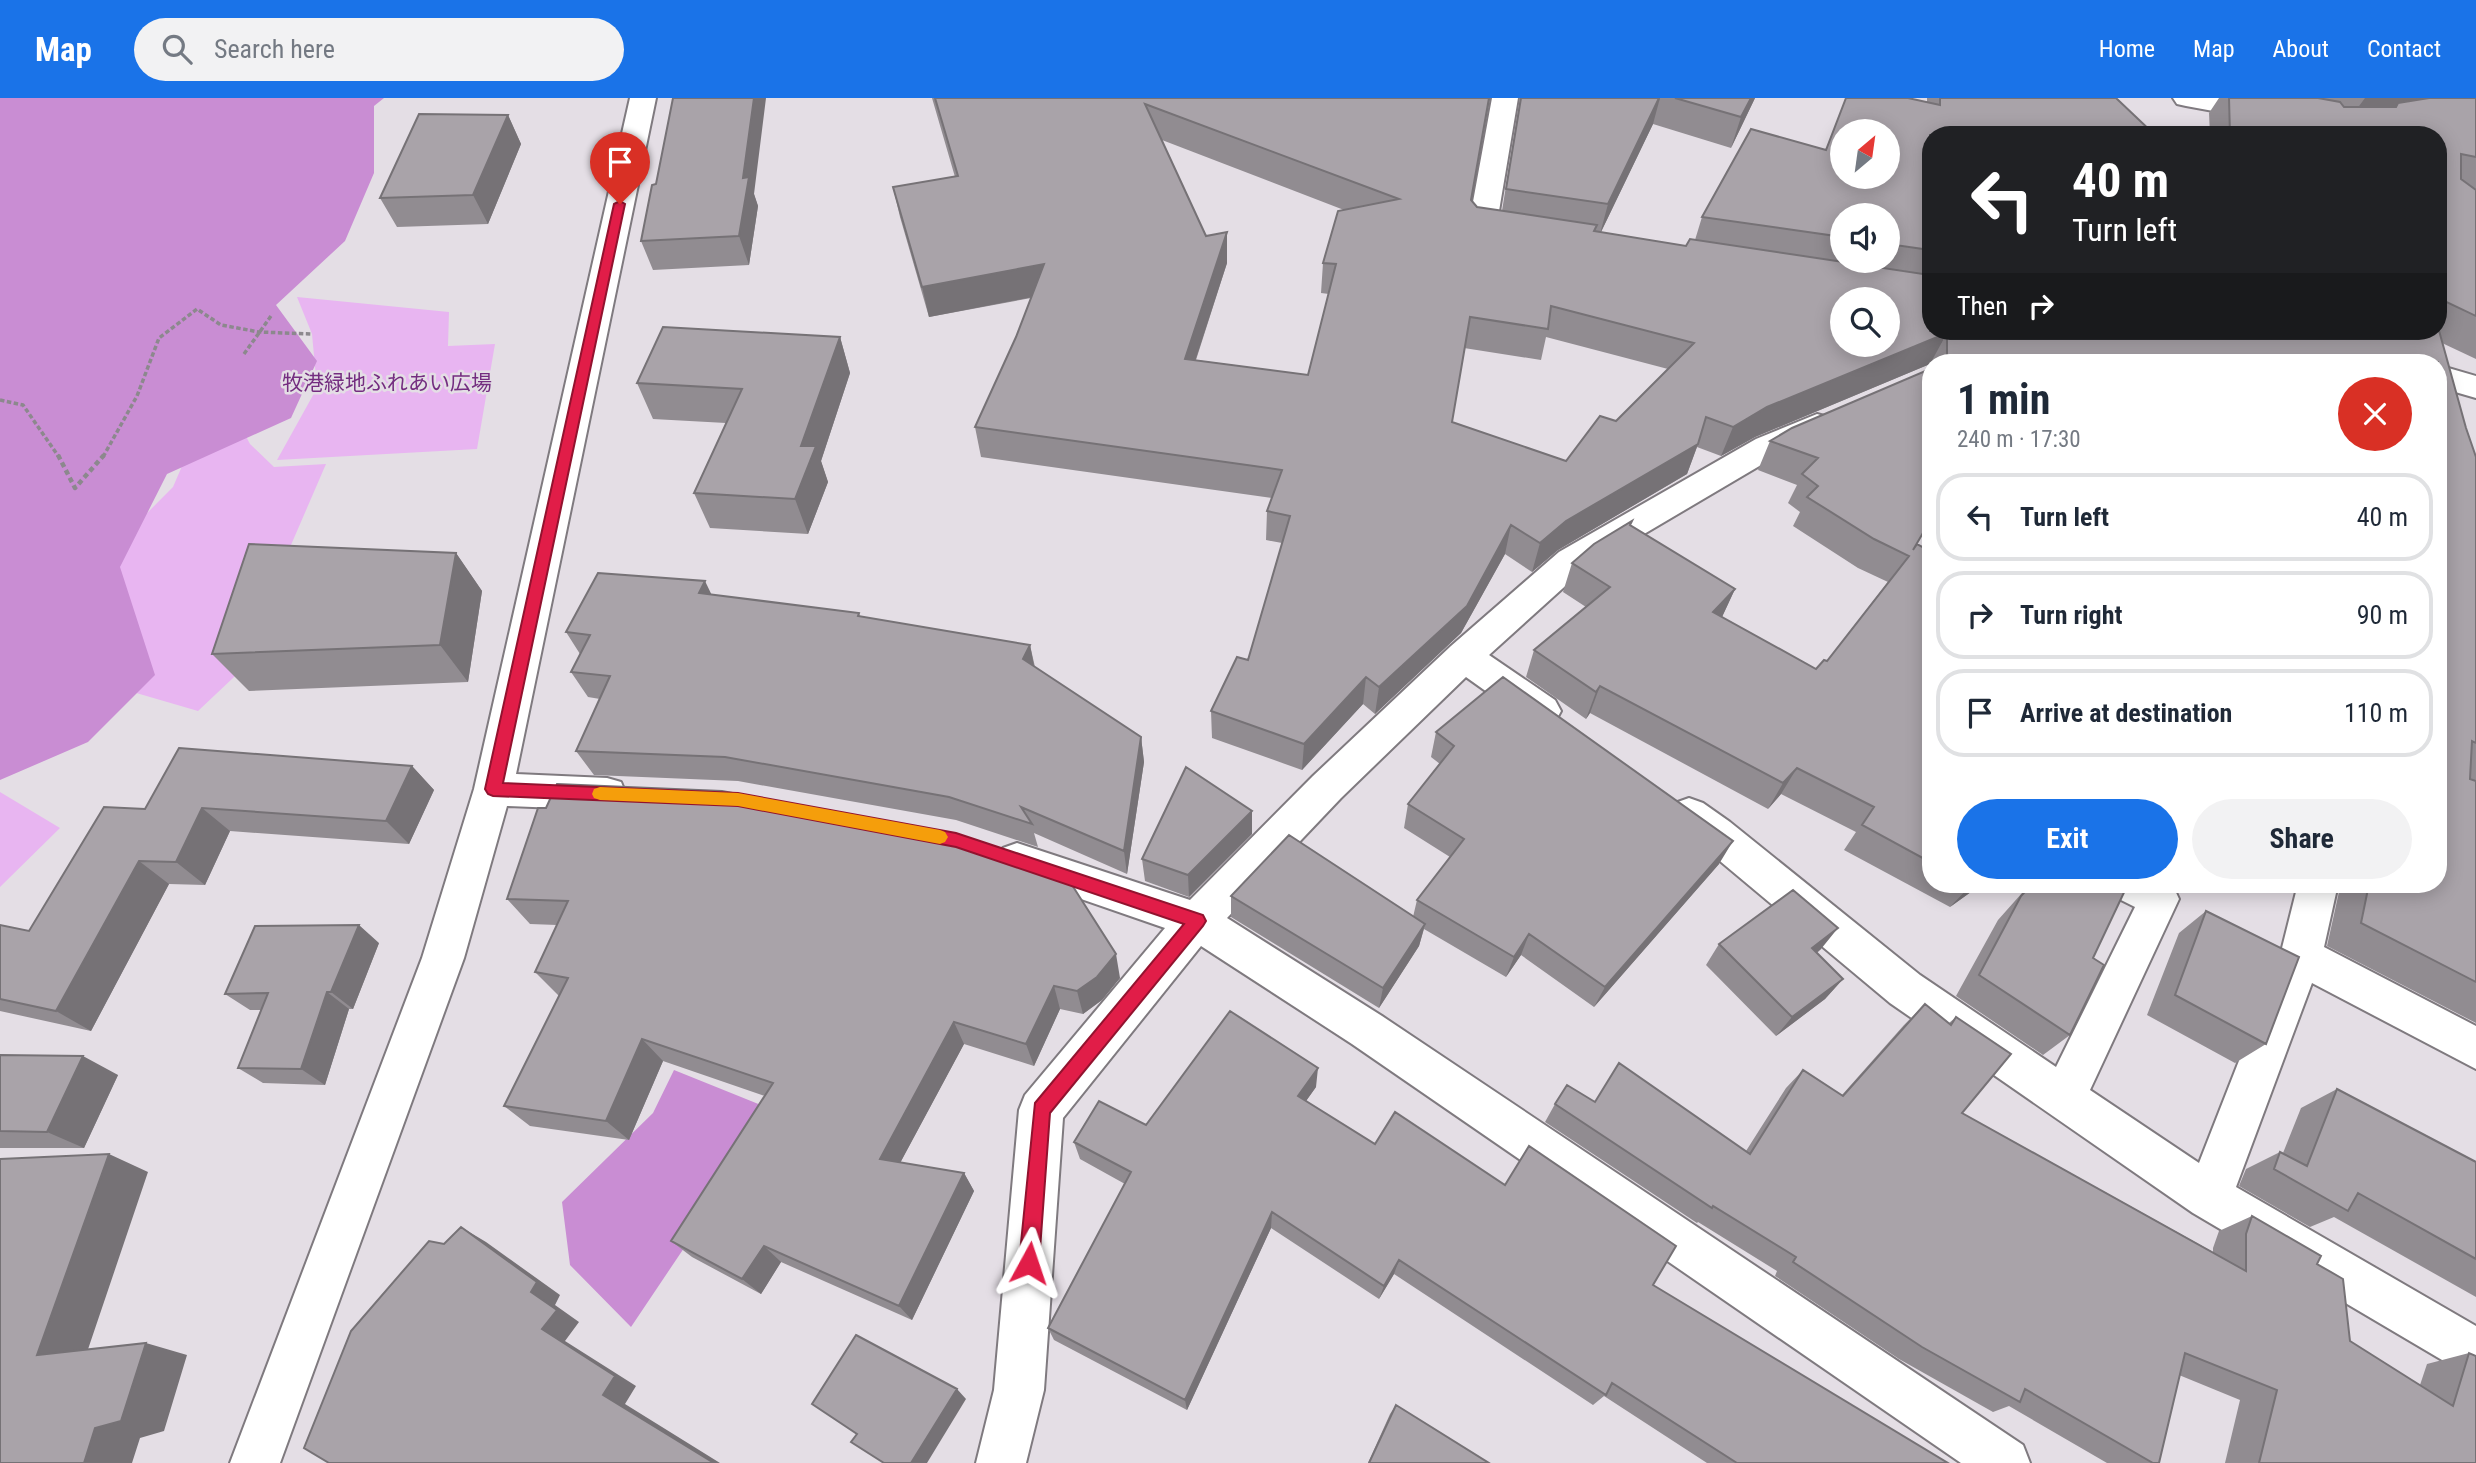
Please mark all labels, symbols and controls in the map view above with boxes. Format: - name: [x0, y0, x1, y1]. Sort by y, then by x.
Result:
- search box: [134, 18, 624, 81]
- text: Map: [35, 30, 92, 69]
- icon: search: [158, 30, 196, 68]
- text: Search here: [214, 34, 335, 64]
- text: Home: [2099, 35, 2155, 63]
- text: Map: [2193, 35, 2235, 63]
- text: About: [2273, 35, 2329, 63]
- text: Contact: [2367, 35, 2441, 63]
- north arrow: [1830, 119, 1900, 189]
- map controls: [1830, 119, 1900, 357]
- pin: [590, 132, 650, 204]
- icon: arrive: [601, 143, 639, 181]
- text: 40 m: [2072, 152, 2169, 209]
- icon: left: [1957, 154, 2048, 245]
- button: sound: [1830, 203, 1900, 273]
- text: Turn left: [2072, 211, 2177, 249]
- button: search: [1830, 287, 1900, 357]
- icon: right: [2022, 287, 2060, 325]
- text: Then: [1957, 291, 2008, 321]
- park label: 牧港緑地ふれあい広場: [282, 371, 492, 395]
- text: 1 min: [1957, 375, 2050, 424]
- button: close: [2338, 377, 2412, 451]
- text: 240 m · 17:30: [1957, 426, 2081, 453]
- icon: left: [1961, 498, 1999, 536]
- text: Turn left: [2020, 502, 2109, 532]
- text: 40 m: [2357, 502, 2408, 532]
- icon: right: [1961, 596, 1999, 634]
- text: Turn right: [2020, 600, 2122, 630]
- text: 90 m: [2357, 600, 2408, 630]
- icon: arrive: [1961, 694, 1999, 732]
- text: Arrive at destination: [2020, 698, 2232, 728]
- text: 110 m: [2344, 698, 2408, 728]
- button: Exit: [1957, 799, 2178, 879]
- button: Share: [2192, 799, 2412, 879]
- position arrow: [992, 1226, 1066, 1300]

